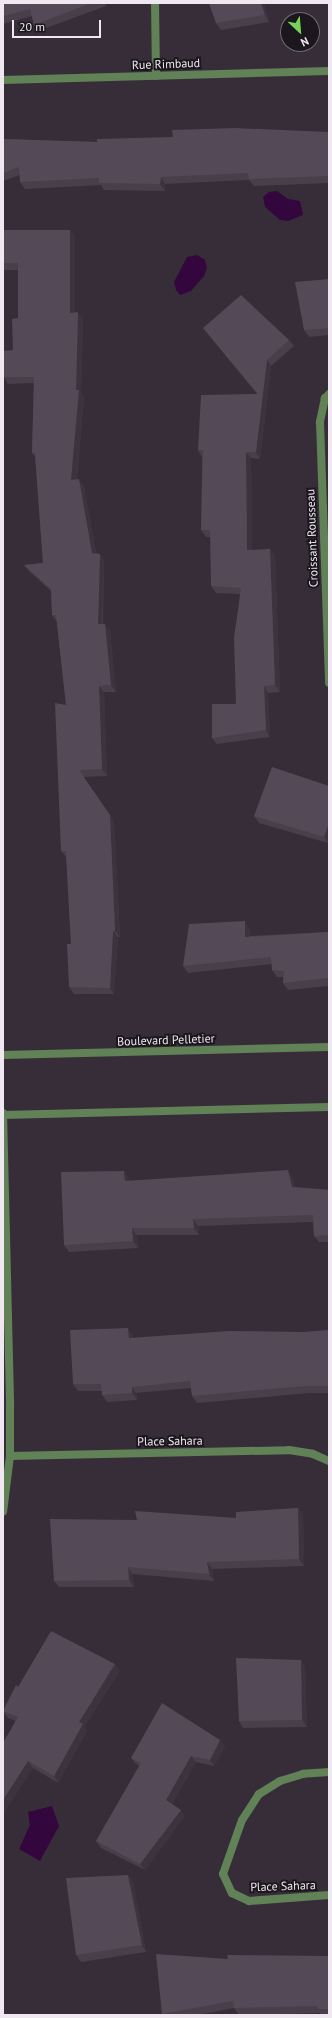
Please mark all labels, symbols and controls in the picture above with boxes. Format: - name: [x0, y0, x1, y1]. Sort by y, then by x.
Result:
- scale bar: [14, 12, 103, 38]
- north arrow: [280, 12, 320, 52]
- text: 20 m: [19, 19, 45, 34]
- text: N: [299, 34, 311, 50]
- street label: Rue Rimbaud: [132, 56, 200, 72]
- street label: Croissant Rousseau: [303, 489, 321, 587]
- street label: Boulevard Pelletier: [117, 1031, 215, 1049]
- street label: Place Sahara: [137, 1433, 203, 1449]
- street label: Place Sahara: [250, 1878, 316, 1894]

